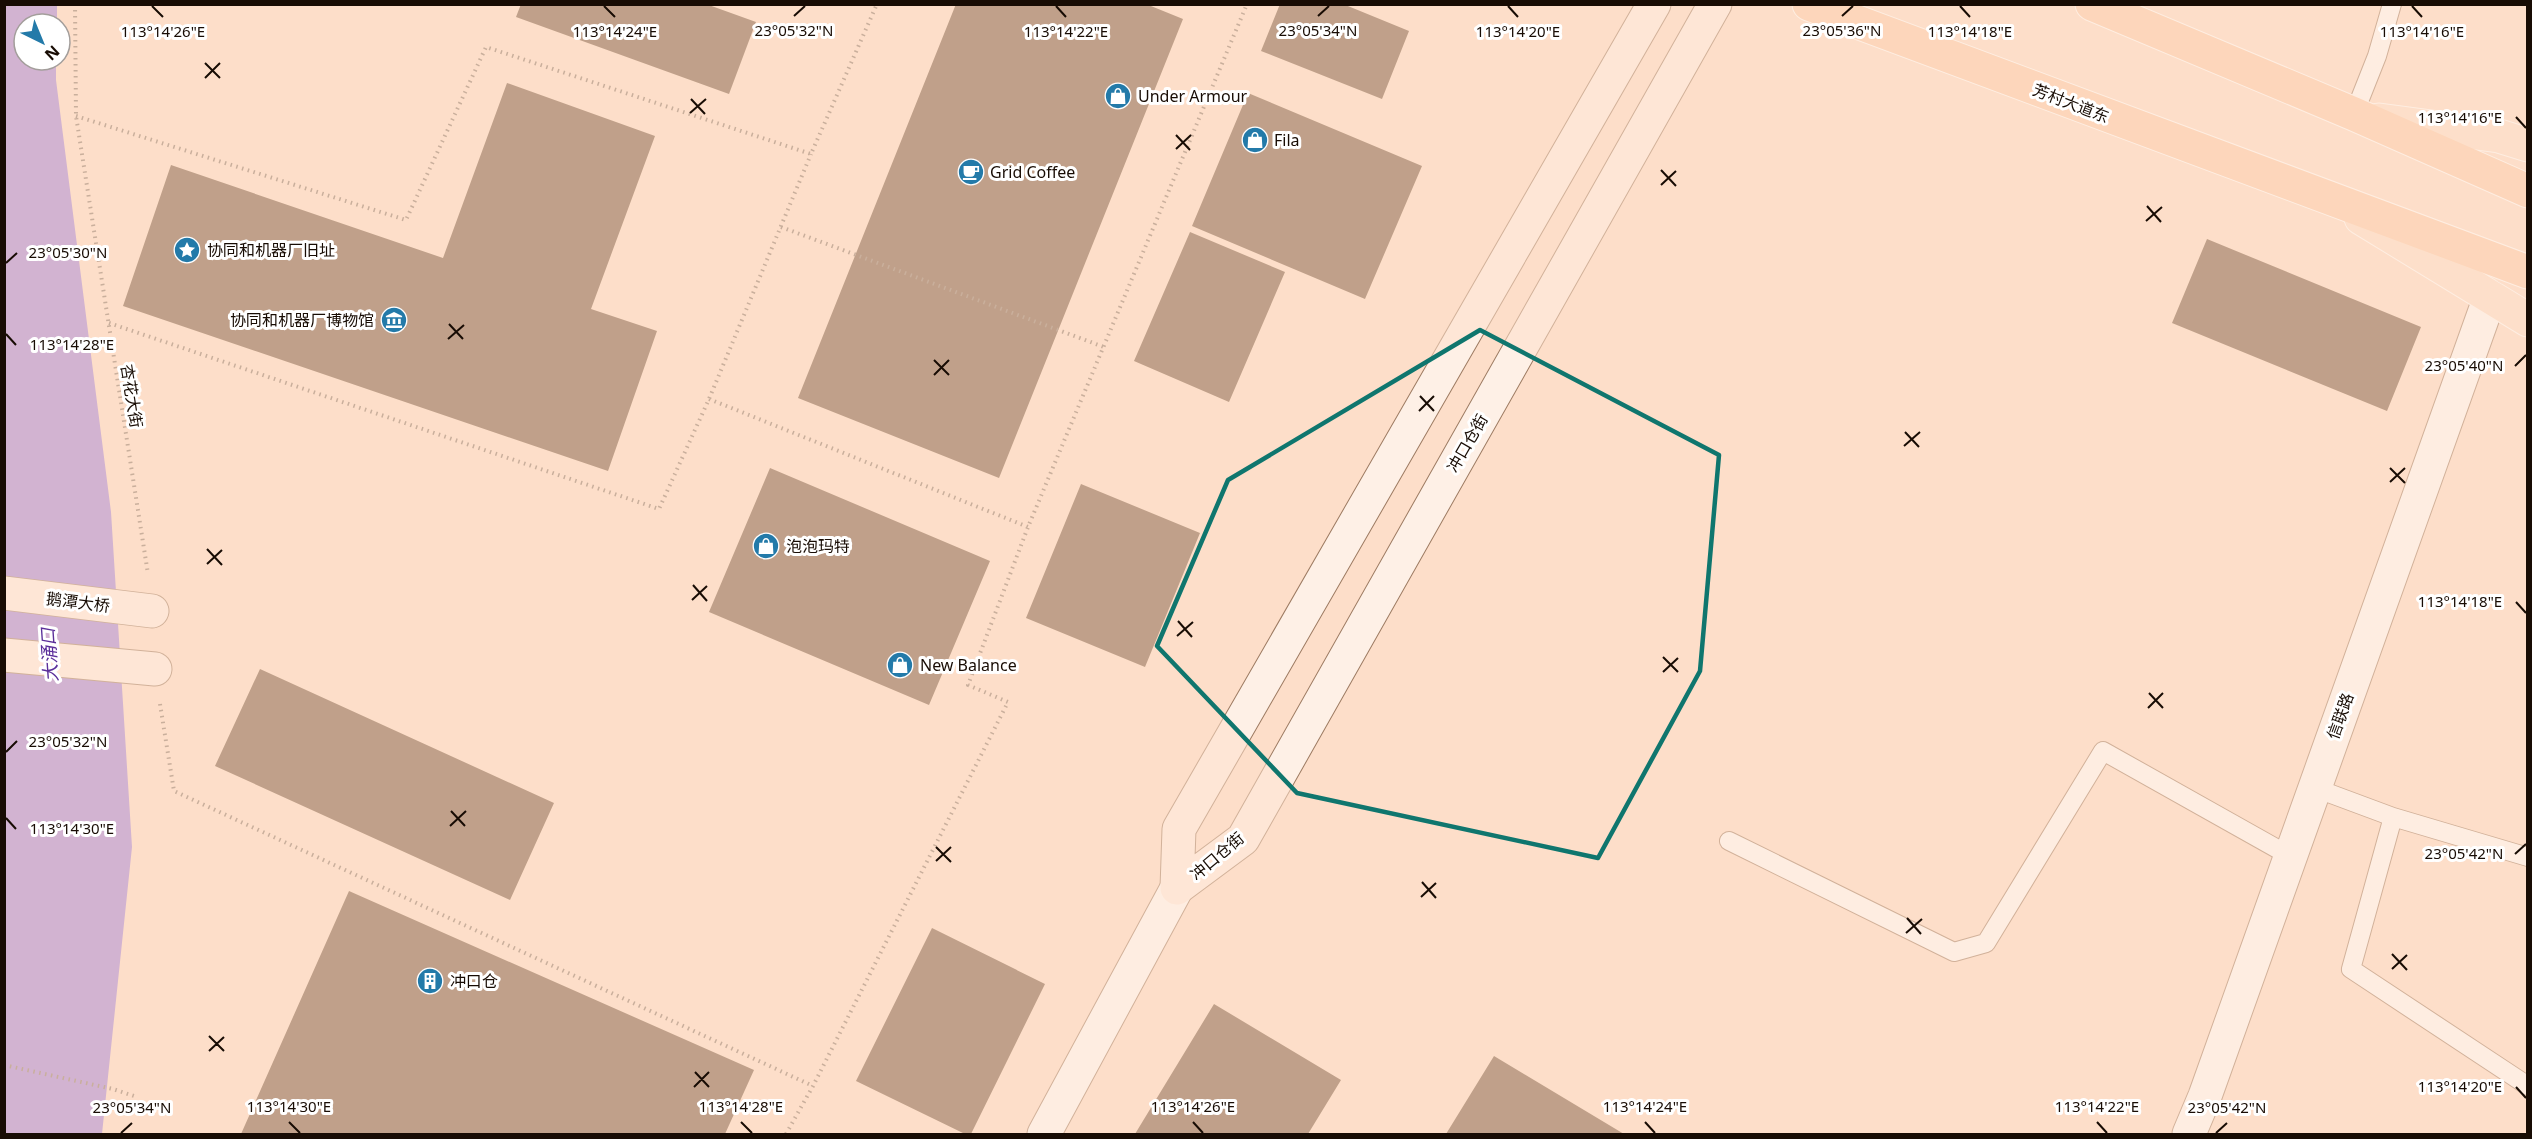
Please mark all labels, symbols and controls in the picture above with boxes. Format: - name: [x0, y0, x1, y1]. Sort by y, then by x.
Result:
- north arrow: [12, 12, 72, 72]
- text: 23°05'32"N: [755, 20, 833, 40]
- text: 23°05'34"N: [1279, 20, 1357, 40]
- text: 23°05'36"N: [1803, 20, 1881, 40]
- text: 113°14'26"E: [121, 21, 205, 41]
- text: 113°14'24"E: [573, 21, 657, 41]
- text: 113°14'22"E: [1024, 21, 1108, 41]
- text: 113°14'20"E: [1476, 21, 1560, 41]
- text: 113°14'18"E: [1928, 21, 2012, 41]
- text: 113°14'16"E: [2380, 21, 2464, 41]
- text: N: [40, 40, 64, 65]
- street label: 芳村大道东: [2030, 78, 2112, 128]
- shop icon: Under Armour: [1103, 81, 1133, 111]
- place label: Under Armour: [1138, 85, 1248, 107]
- text: 113°14'16"E: [2418, 107, 2502, 127]
- shop icon: Fila: [1240, 125, 1270, 155]
- place label: Fila: [1274, 129, 1300, 151]
- cafe icon: Grid Coffee: [956, 157, 986, 187]
- place label: Grid Coffee: [990, 161, 1075, 183]
- place icon: 协同和机器厂旧址: [172, 235, 202, 265]
- place label: 协同和机器厂旧址: [207, 239, 335, 261]
- text: 23°05'30"N: [29, 242, 107, 262]
- museum icon: 协同和机器厂博物馆: [379, 305, 409, 335]
- place label: 协同和机器厂博物馆: [230, 309, 374, 331]
- text: 113°14'28"E: [30, 334, 114, 354]
- text: 23°05'40"N: [2425, 355, 2503, 375]
- street label: 杏花大街: [116, 363, 148, 429]
- street label: 冲口仓街: [1441, 410, 1493, 476]
- shop icon: 泡泡玛特: [751, 531, 781, 561]
- place label: 泡泡玛特: [786, 535, 850, 557]
- street label: 鹅潭大桥: [45, 587, 111, 617]
- text: 113°14'18"E: [2418, 591, 2502, 611]
- water label: 大涌口: [35, 625, 63, 683]
- shop icon: New Balance: [885, 650, 915, 680]
- place label: New Balance: [920, 654, 1017, 676]
- street label: 信联路: [2321, 690, 2359, 742]
- text: 23°05'32"N: [29, 731, 107, 751]
- text: 113°14'30"E: [30, 818, 114, 838]
- street label: 冲口仓街: [1185, 827, 1249, 885]
- text: 23°05'42"N: [2425, 843, 2503, 863]
- building icon: 冲口仓: [415, 966, 445, 996]
- place label: 冲口仓: [450, 970, 498, 992]
- text: 113°14'20"E: [2418, 1076, 2502, 1096]
- text: 113°14'30"E: [247, 1096, 331, 1116]
- text: 113°14'28"E: [699, 1096, 783, 1116]
- text: 113°14'26"E: [1151, 1096, 1235, 1116]
- text: 113°14'24"E: [1603, 1096, 1687, 1116]
- text: 113°14'22"E: [2055, 1096, 2139, 1116]
- text: 23°05'34"N: [93, 1097, 171, 1117]
- text: 23°05'42"N: [2188, 1097, 2266, 1117]

